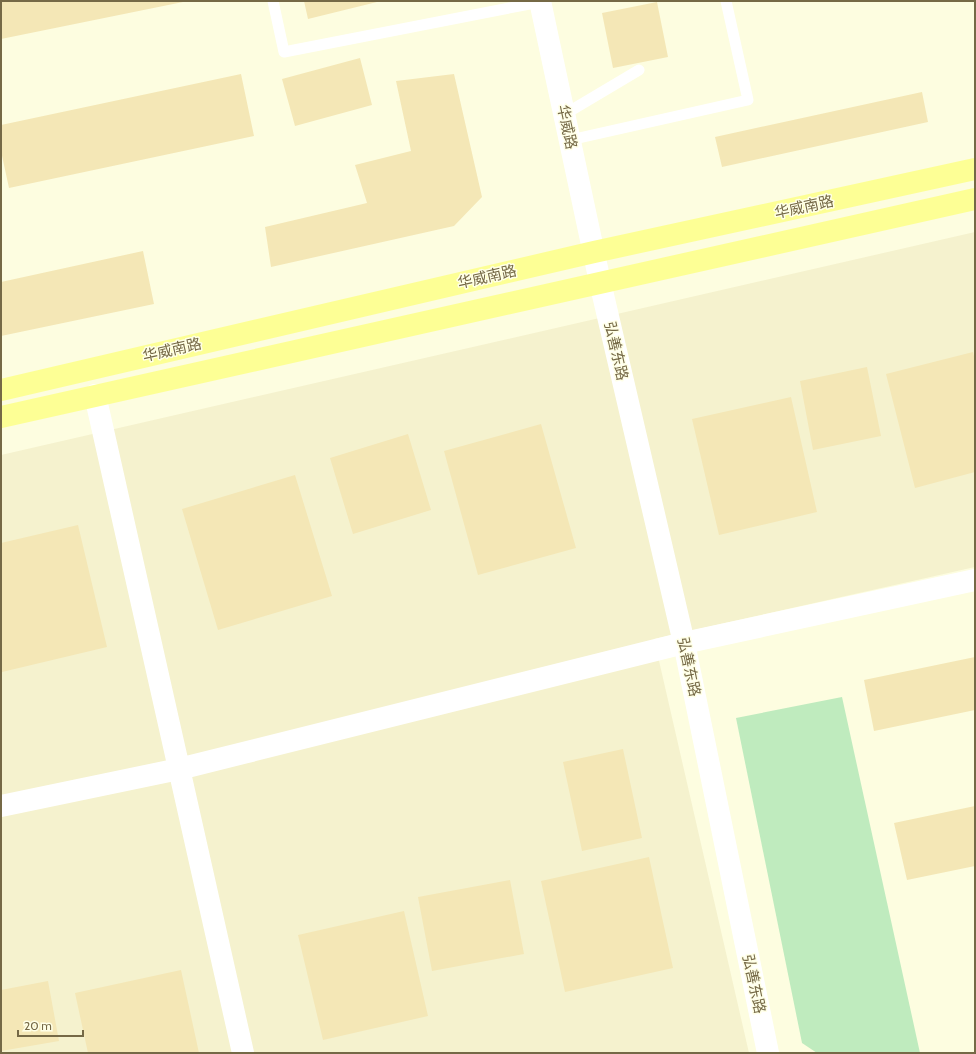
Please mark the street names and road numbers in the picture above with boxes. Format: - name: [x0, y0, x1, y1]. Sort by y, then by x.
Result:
- street label: 华威路: [554, 103, 580, 151]
- street label: 华威南路: [773, 192, 835, 222]
- street label: 华威南路: [456, 261, 518, 293]
- street label: 弘善东路: [600, 320, 632, 382]
- street label: 华威南路: [141, 334, 203, 366]
- street label: 弘善东路: [674, 636, 704, 698]
- street label: 弘善东路: [739, 953, 769, 1015]

